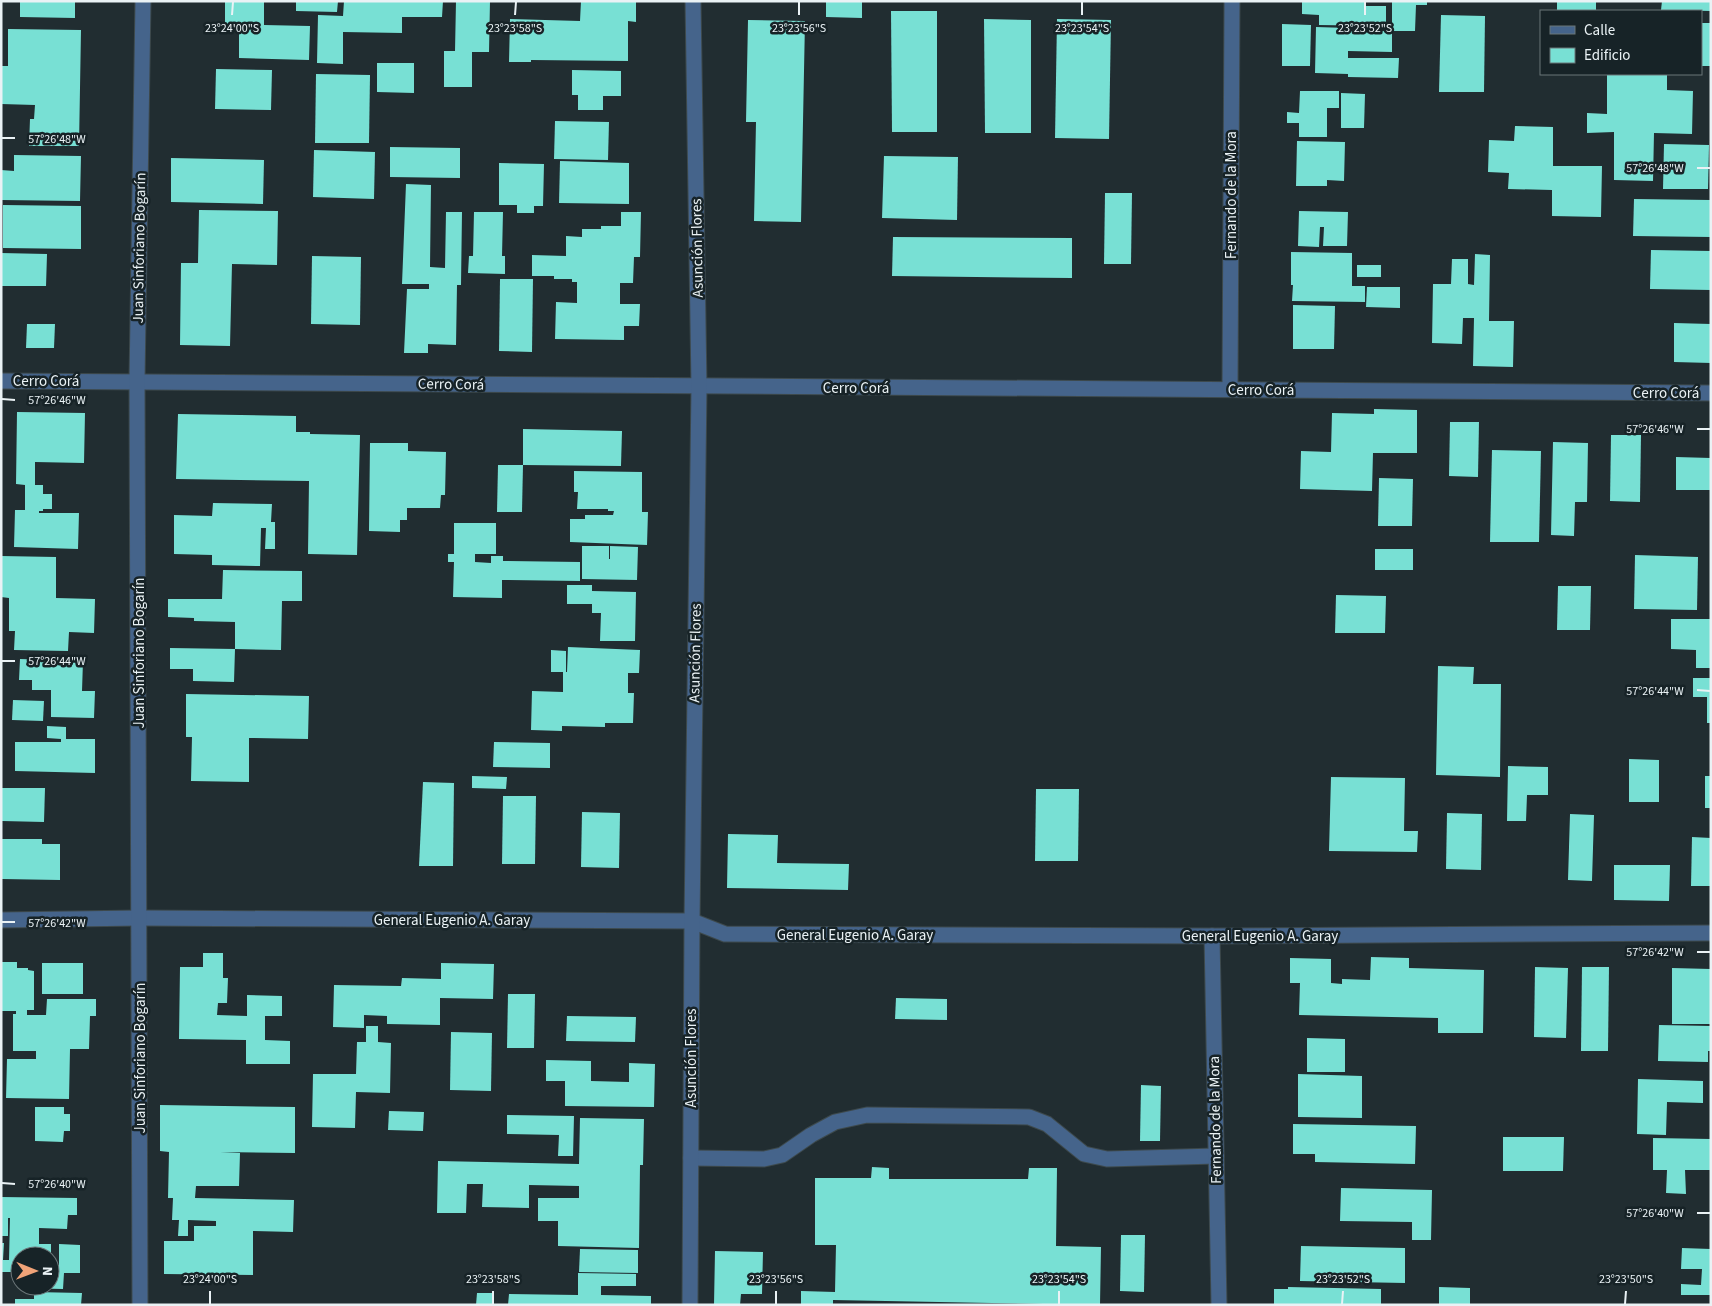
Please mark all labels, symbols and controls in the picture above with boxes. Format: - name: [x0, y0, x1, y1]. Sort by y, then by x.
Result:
- legend: [1540, 10, 1702, 75]
- text: 23°24'00"S: [205, 20, 259, 37]
- text: 23°23'58"S: [488, 20, 542, 37]
- text: 23°23'56"S: [772, 20, 826, 37]
- text: 23°23'54"S: [1055, 20, 1109, 37]
- text: 23°23'52"S: [1338, 20, 1392, 37]
- text: Calle: [1584, 20, 1615, 41]
- text: Edificio: [1584, 45, 1631, 66]
- text: 57°26'48"W: [28, 131, 86, 148]
- street label: Fernando de la Mora: [1221, 131, 1242, 259]
- text: 57°26'48"W: [1626, 160, 1684, 177]
- street label: Juan Sinforiano Bogarín: [128, 172, 151, 324]
- street label: Asunción Flores: [686, 198, 709, 298]
- street label: Cerro Corá: [13, 371, 79, 392]
- street label: Cerro Corá: [418, 373, 484, 396]
- street label: Cerro Corá: [823, 378, 889, 399]
- street label: Cerro Corá: [1228, 380, 1294, 401]
- street label: Cerro Corá: [1633, 383, 1699, 404]
- text: 57°26'46"W: [28, 392, 86, 409]
- text: 57°26'46"W: [1626, 421, 1684, 438]
- street label: Juan Sinforiano Bogarín: [129, 577, 150, 729]
- street label: Asunción Flores: [684, 603, 707, 703]
- text: 57°26'44"W: [28, 653, 86, 670]
- text: 57°26'44"W: [1626, 683, 1684, 700]
- street label: General Eugenio A. Garay: [374, 910, 530, 931]
- text: 57°26'42"W: [28, 915, 86, 932]
- street label: General Eugenio A. Garay: [777, 925, 933, 946]
- street label: General Eugenio A. Garay: [1182, 926, 1338, 947]
- text: 57°26'42"W: [1626, 944, 1684, 961]
- street label: Juan Sinforiano Bogarín: [130, 982, 151, 1134]
- street label: Asunción Flores: [681, 1008, 702, 1108]
- street label: Fernando de la Mora: [1204, 1056, 1227, 1184]
- text: 57°26'40"W: [28, 1176, 86, 1193]
- text: 57°26'40"W: [1626, 1205, 1684, 1222]
- north arrow: [10, 1246, 60, 1296]
- text: N: [37, 1266, 57, 1276]
- text: 23°24'00"S: [183, 1271, 237, 1288]
- text: 23°23'58"S: [466, 1271, 520, 1288]
- text: 23°23'56"S: [749, 1271, 803, 1288]
- text: 23°23'54"S: [1032, 1271, 1086, 1288]
- text: 23°23'52"S: [1316, 1271, 1370, 1288]
- text: 23°23'50"S: [1599, 1271, 1653, 1288]

